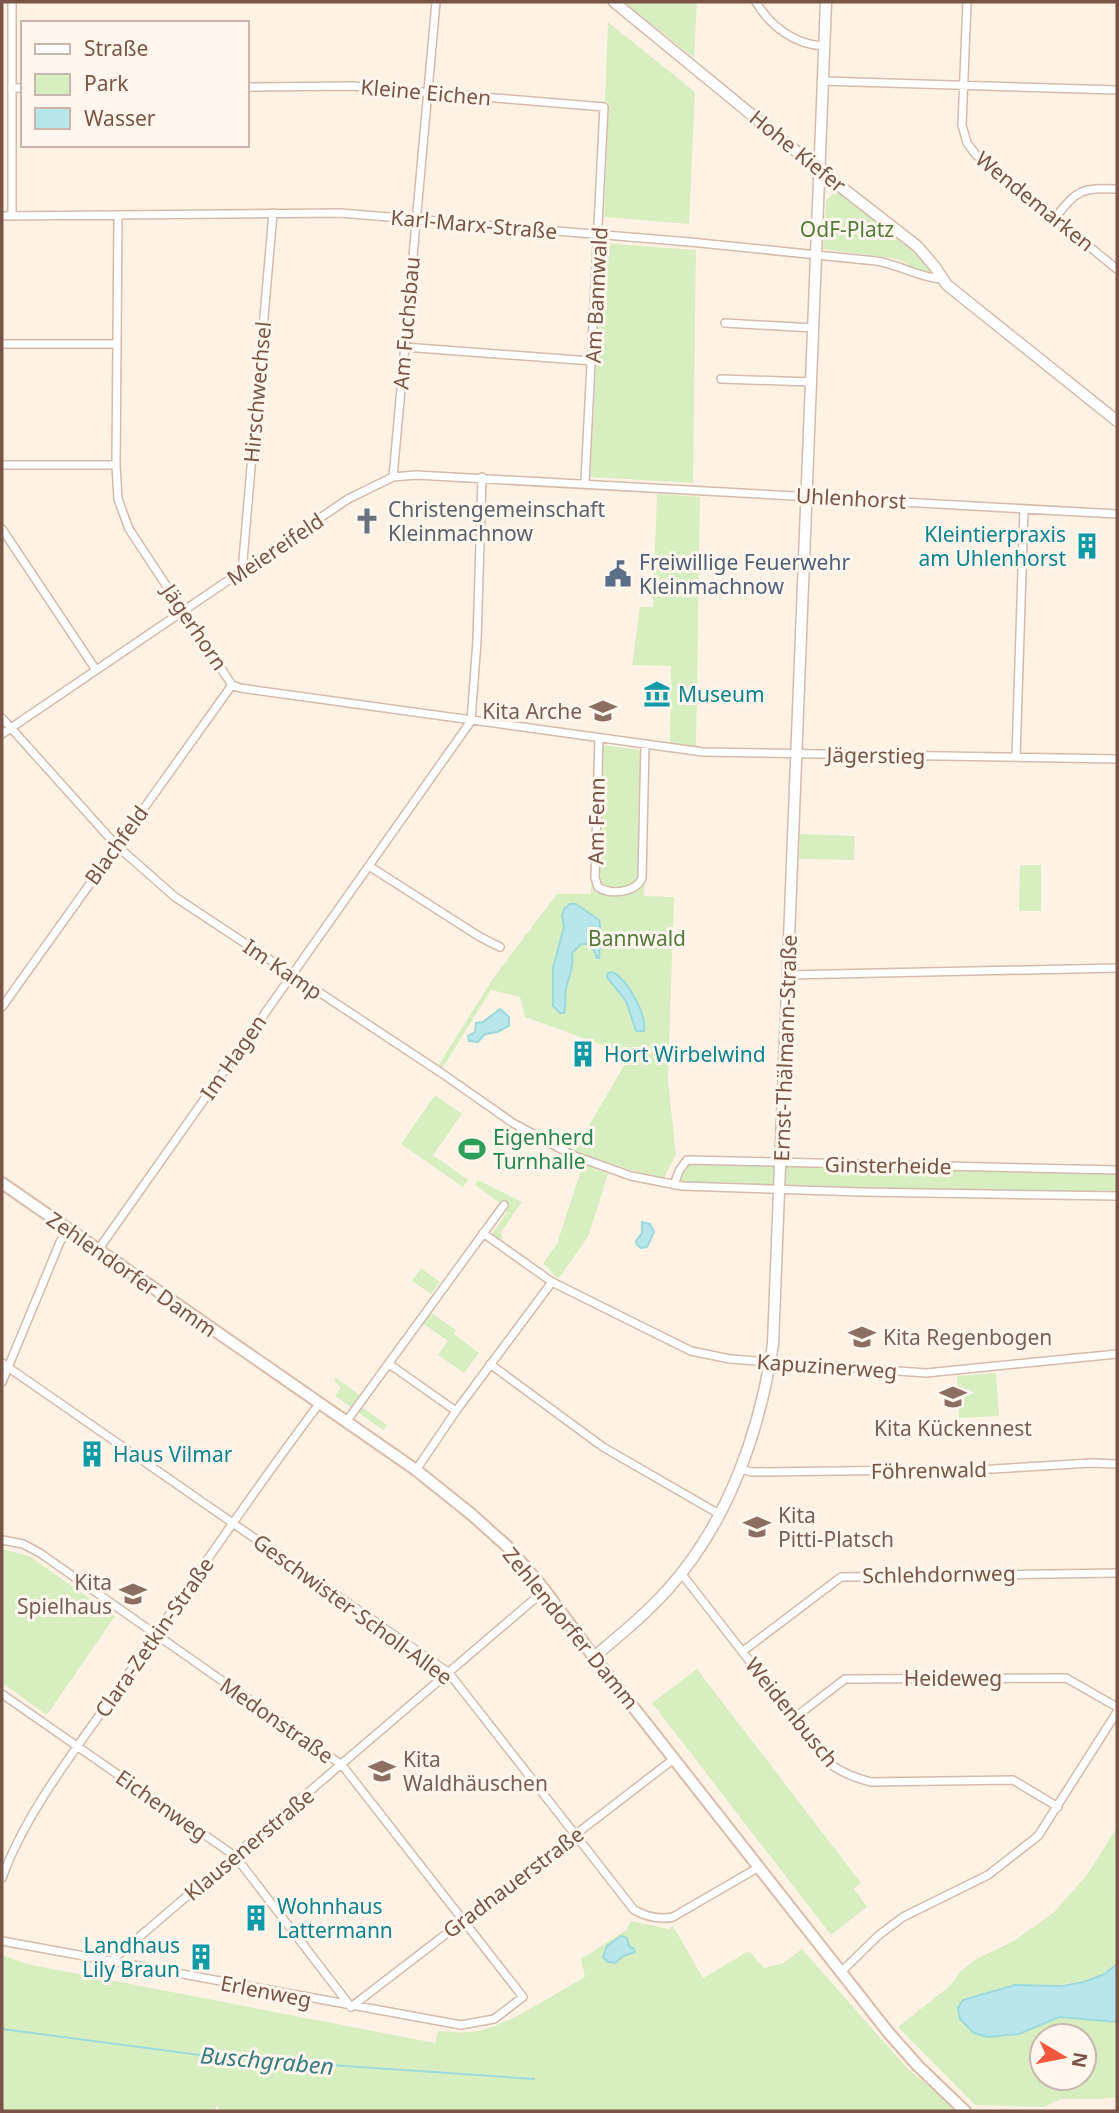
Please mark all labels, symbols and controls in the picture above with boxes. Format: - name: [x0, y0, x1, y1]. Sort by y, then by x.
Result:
- legend: [21, 21, 248, 147]
- text: Straße: [84, 34, 148, 62]
- text: Park: [84, 69, 129, 97]
- street label: Kleine Eichen: [360, 72, 492, 112]
- street label: Hohe Kiefer: [744, 103, 852, 199]
- text: Wasser: [84, 104, 156, 132]
- street label: Wendemarken: [970, 145, 1100, 257]
- street label: Karl-Marx-Straße: [389, 203, 559, 245]
- park label: OdF-Platz: [800, 215, 894, 243]
- street label: Am Bannwald: [578, 226, 614, 364]
- street label: Am Fuchsbau: [386, 255, 426, 391]
- street label: Hirschwechsel: [237, 320, 277, 464]
- street label: Uhlenhorst: [795, 481, 907, 515]
- place label: Christengemeinschaft Kleinmachnow: [388, 495, 606, 547]
- street label: Meiereifeld: [221, 506, 329, 592]
- church icon: Christengemeinschaft Kleinmachnow: [352, 506, 382, 536]
- place label: Kleintierpraxis am Uhlenhorst: [919, 520, 1066, 572]
- building icon: Kleintierpraxis am Uhlenhorst: [1072, 531, 1102, 561]
- place label: Freiwillige Feuerwehr Kleinmachnow: [639, 548, 850, 600]
- public building icon: Freiwillige Feuerwehr Kleinmachnow: [603, 559, 633, 589]
- street label: Jägerhorn: [155, 577, 234, 676]
- museum icon: Museum: [642, 679, 672, 709]
- place label: Museum: [678, 680, 765, 708]
- school or university icon: Kita Arche: [588, 696, 618, 726]
- place label: Kita Arche: [482, 697, 582, 725]
- street label: Jägerstieg: [824, 740, 926, 770]
- street label: Am Fenn: [581, 777, 611, 865]
- street label: Blachfeld: [78, 800, 154, 890]
- park label: Bannwald: [588, 924, 686, 952]
- street label: Im Kamp: [238, 932, 328, 1006]
- street label: Ernst-Thälmann-Straße: [767, 934, 803, 1162]
- street label: Im Hagen: [194, 1009, 272, 1105]
- building icon: Hort Wirbelwind: [568, 1039, 598, 1069]
- place label: Hort Wirbelwind: [604, 1040, 766, 1068]
- place label: Eigenherd Turnhalle: [493, 1123, 594, 1175]
- sports icon: Eigenherd Turnhalle: [457, 1134, 487, 1164]
- street label: Ginsterheide: [824, 1150, 952, 1180]
- street label: Zehlendorfer Damm: [42, 1205, 222, 1343]
- school or university icon: Kita Regenbogen: [847, 1322, 877, 1352]
- place label: Kita Regenbogen: [883, 1323, 1052, 1351]
- street label: Kapuzinerweg: [756, 1347, 898, 1385]
- school or university icon: Kita Kückennest: [938, 1382, 968, 1412]
- place label: Kita Kückennest: [874, 1414, 1032, 1442]
- building icon: Haus Vilmar: [77, 1439, 107, 1469]
- place label: Haus Vilmar: [113, 1440, 233, 1468]
- street label: Föhrenwald: [871, 1455, 987, 1485]
- place label: Kita Pitti-Platsch: [778, 1501, 894, 1553]
- school or university icon: Kita Pitti-Platsch: [742, 1512, 772, 1542]
- street label: Geschwister-Scholl-Allee: [248, 1527, 458, 1691]
- street label: Zehlendorfer Damm: [497, 1541, 645, 1715]
- street label: Clara-Zetkin-Straße: [88, 1551, 220, 1723]
- street label: Schlehdornweg: [862, 1559, 1016, 1589]
- place label: Kita Spielhaus: [17, 1568, 112, 1620]
- school or university icon: Kita Spielhaus: [118, 1579, 148, 1609]
- street label: Weidenbusch: [739, 1651, 845, 1773]
- street label: Heideweg: [904, 1664, 1002, 1692]
- street label: Medonstraße: [215, 1671, 339, 1769]
- place label: Kita Waldhäuschen: [403, 1745, 548, 1797]
- school or university icon: Kita Waldhäuschen: [367, 1756, 397, 1786]
- street label: Eichenweg: [110, 1763, 214, 1847]
- street label: Klausenerstraße: [178, 1781, 320, 1907]
- street label: Gradnauerstraße: [437, 1820, 589, 1944]
- place label: Wohnhaus Lattermann: [277, 1892, 393, 1944]
- building icon: Wohnhaus Lattermann: [241, 1903, 271, 1933]
- place label: Landhaus Lily Braun: [82, 1931, 180, 1983]
- building icon: Landhaus Lily Braun: [186, 1942, 216, 1972]
- street label: Erlenweg: [218, 1968, 314, 2014]
- north arrow: [1028, 2022, 1098, 2092]
- water label: Buschgraben: [199, 2038, 335, 2082]
- text: N: [1066, 2050, 1094, 2070]

